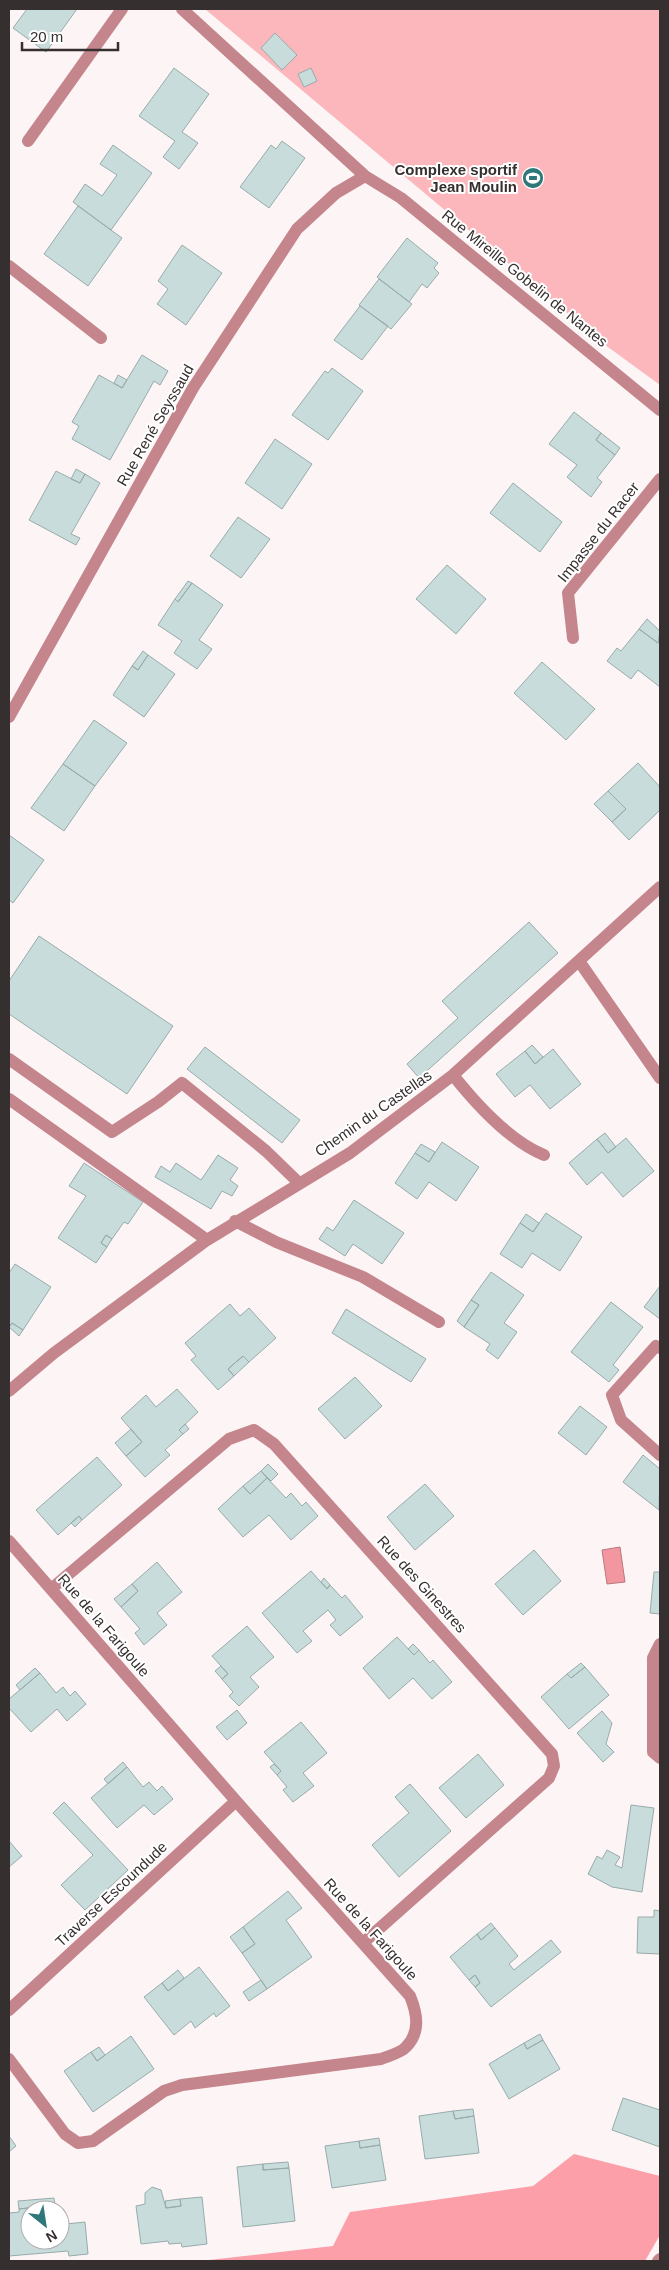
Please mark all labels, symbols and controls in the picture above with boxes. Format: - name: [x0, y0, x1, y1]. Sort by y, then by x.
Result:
- scale bar: [22, 20, 119, 52]
- text: 20 m: [30, 28, 63, 45]
- place label: Complexe sportif Jean Moulin: [394, 161, 518, 195]
- sports icon: Complexe sportif Jean Moulin: [521, 166, 545, 190]
- street label: Rue Mireille Gobelin de Nantes: [439, 206, 611, 350]
- street label: Rue René Seyssaud: [113, 361, 197, 489]
- street label: Impasse du Racer: [554, 479, 642, 585]
- street label: Chemin du Castellas: [311, 1066, 435, 1160]
- street label: Rue des Ginestres: [374, 1532, 470, 1636]
- street label: Rue de la Farigoule: [55, 1570, 153, 1680]
- street label: Traverse Escoundude: [52, 1838, 170, 1950]
- street label: Rue de la Farigoule: [321, 1875, 421, 1983]
- north arrow: [20, 2200, 70, 2250]
- text: N: [43, 2227, 60, 2246]

